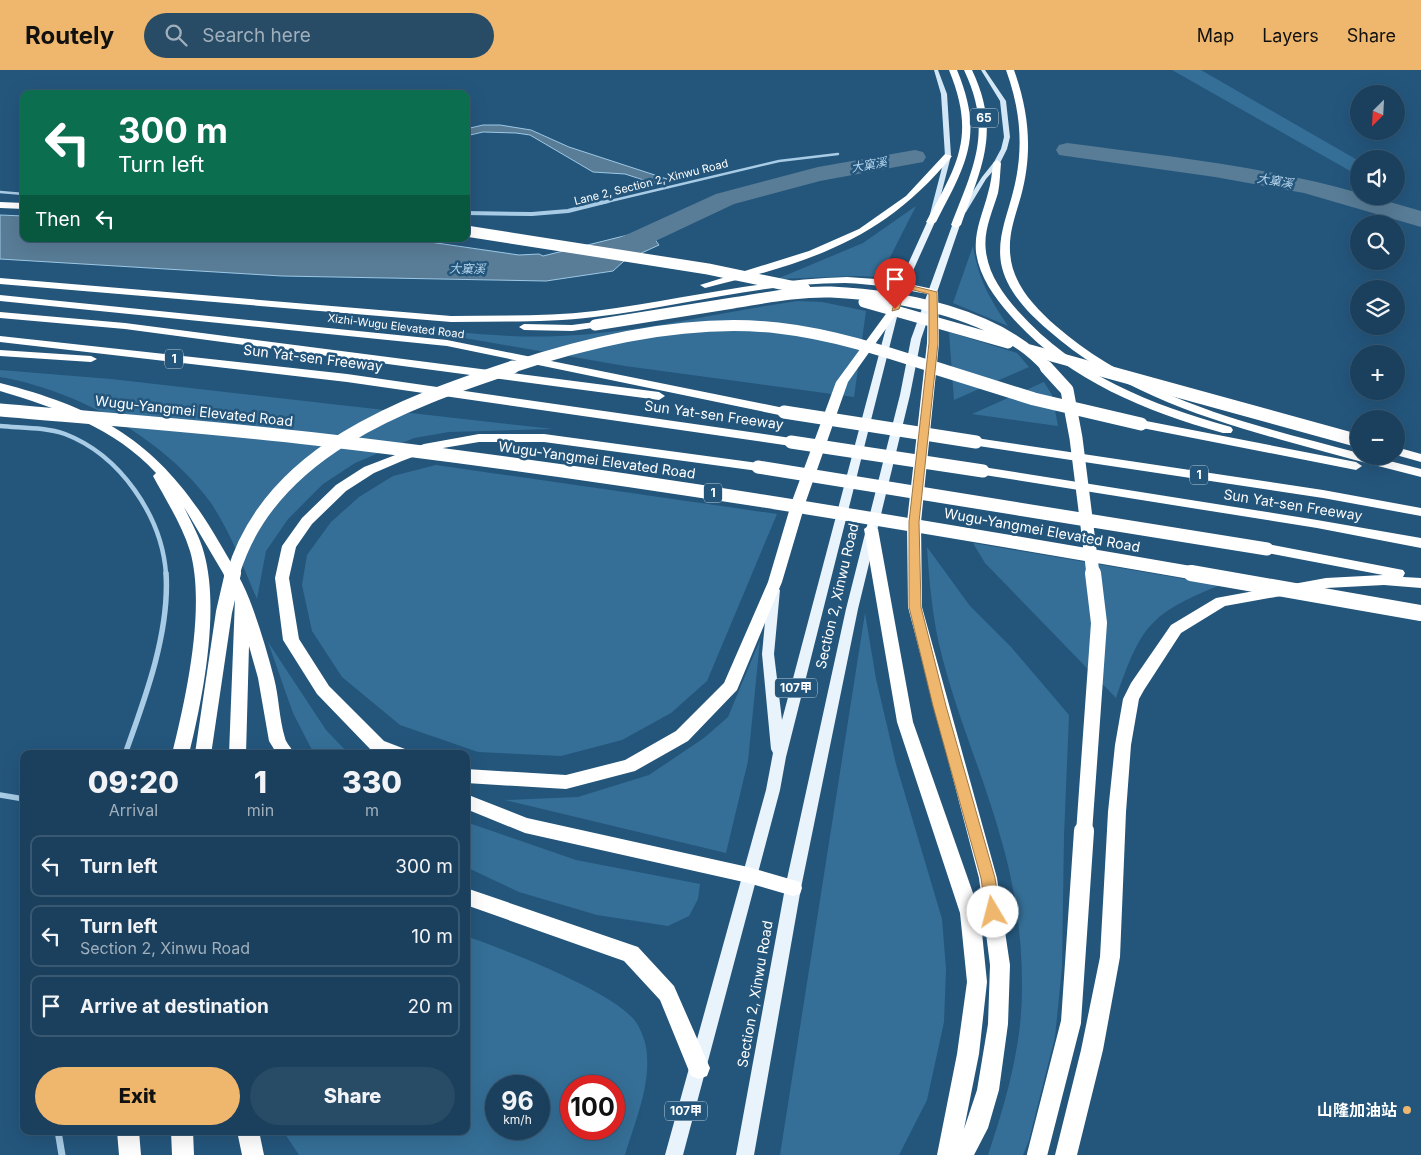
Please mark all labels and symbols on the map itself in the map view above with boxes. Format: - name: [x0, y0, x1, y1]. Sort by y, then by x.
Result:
- north arrow: [1350, 85, 1405, 140]
- road number: 65: [970, 108, 998, 128]
- water label: 大窠溪: [850, 154, 890, 175]
- street label: Lane 2, Section 2, Xinwu Road: [572, 156, 730, 208]
- water label: 大窠溪: [1256, 170, 1296, 191]
- pin: [874, 258, 916, 309]
- water label: 大窠溪: [449, 261, 487, 276]
- street label: Xizhi-Wugu Elevated Road: [327, 311, 465, 341]
- street label: Sun Yat-sen Freeway: [242, 341, 384, 375]
- road number: 1: [165, 350, 183, 368]
- street label: Wugu-Yangmei Elevated Road: [94, 392, 294, 429]
- street label: Sun Yat-sen Freeway: [643, 396, 785, 433]
- street label: Wugu-Yangmei Elevated Road: [497, 437, 697, 482]
- road number: 1: [1190, 466, 1208, 484]
- road number: 1: [704, 483, 722, 502]
- street label: Sun Yat-sen Freeway: [1222, 485, 1364, 524]
- street label: Wugu-Yangmei Elevated Road: [943, 504, 1142, 555]
- street label: Section 2, Xinwu Road: [811, 521, 862, 670]
- road number: 107甲: [775, 678, 817, 698]
- position arrow: [966, 885, 1018, 937]
- street label: Section 2, Xinwu Road: [733, 919, 776, 1069]
- speed limit sign: 100: [560, 1075, 625, 1140]
- place label: 山隆加油站: [1317, 1100, 1397, 1120]
- road number: 107甲: [665, 1102, 707, 1120]
- marker: 山隆加油站: [1401, 1104, 1413, 1116]

